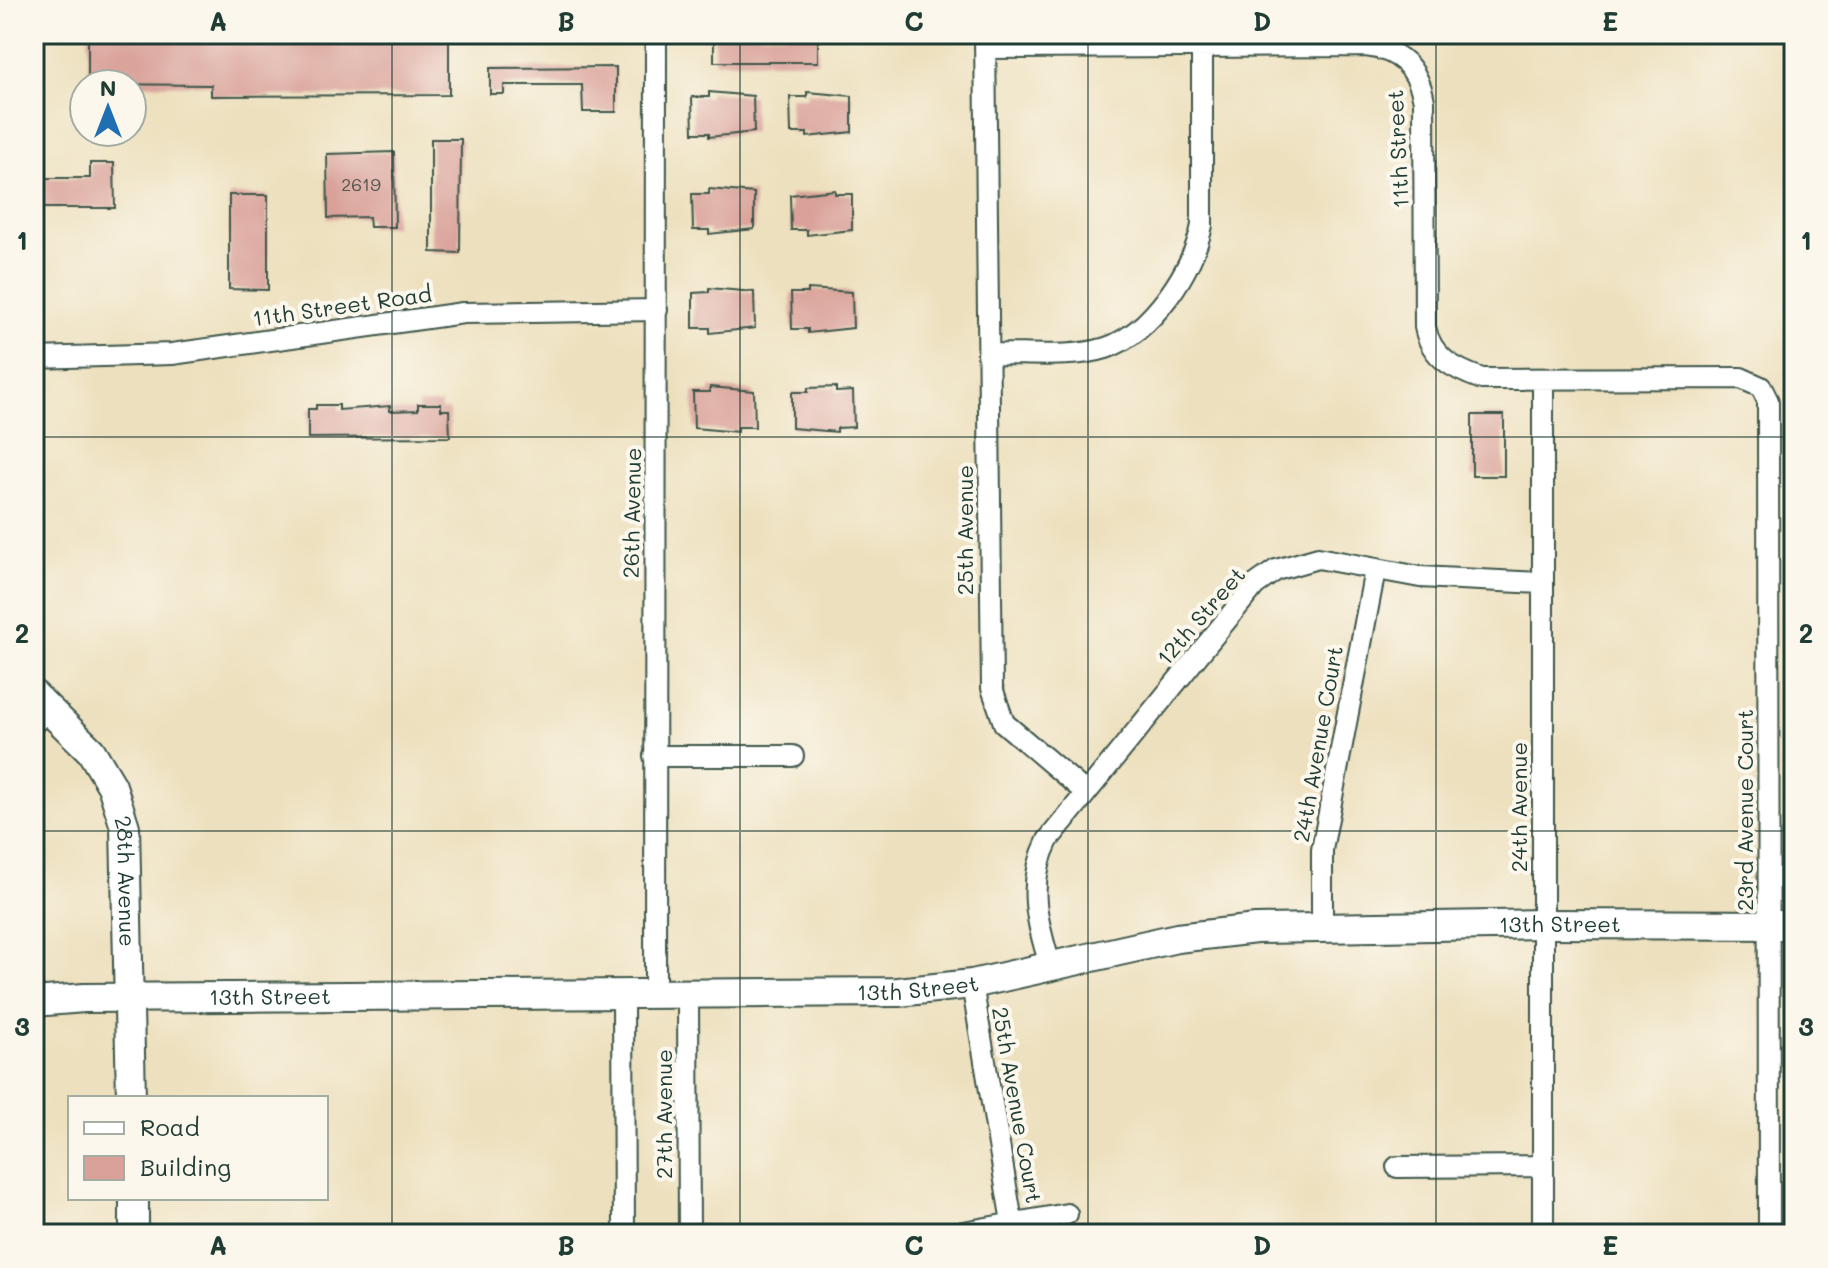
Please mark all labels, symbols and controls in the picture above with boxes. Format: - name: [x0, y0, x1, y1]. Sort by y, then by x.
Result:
- text: A: [209, 4, 227, 38]
- text: B: [557, 4, 575, 38]
- text: C: [904, 4, 924, 38]
- text: D: [1253, 4, 1271, 38]
- text: E: [1602, 4, 1618, 38]
- north arrow: [68, 68, 148, 148]
- text: N: [100, 73, 116, 102]
- street label: 11th Street: [1380, 89, 1415, 209]
- house number: 2619: [341, 172, 381, 196]
- text: 1: [16, 223, 28, 257]
- text: 1: [1800, 223, 1812, 257]
- street label: 11th Street Road: [250, 279, 433, 332]
- street label: 26th Avenue: [616, 447, 647, 579]
- street label: 25th Avenue: [950, 465, 979, 595]
- street label: 12th Street: [1150, 560, 1251, 671]
- text: 2: [15, 616, 29, 650]
- text: 2: [1799, 616, 1813, 650]
- street label: 24th Avenue Court: [1286, 643, 1349, 844]
- street label: 23rd Avenue Court: [1730, 709, 1759, 911]
- street label: 24th Avenue: [1504, 742, 1533, 872]
- street label: 28th Avenue: [108, 812, 143, 947]
- street label: 13th Street: [1498, 909, 1621, 939]
- street label: 13th Street: [857, 968, 981, 1006]
- street label: 13th Street: [209, 981, 331, 1011]
- street label: 25th Avenue Court: [986, 1004, 1049, 1205]
- text: 3: [14, 1009, 30, 1043]
- text: 3: [1798, 1009, 1814, 1043]
- street label: 27th Avenue: [649, 1049, 678, 1179]
- legend: [68, 1096, 328, 1200]
- text: Road: [140, 1111, 200, 1142]
- text: Building: [140, 1151, 231, 1182]
- text: A: [209, 1228, 227, 1262]
- text: B: [557, 1228, 575, 1262]
- text: C: [904, 1228, 924, 1262]
- text: D: [1253, 1228, 1271, 1262]
- text: E: [1602, 1228, 1618, 1262]

